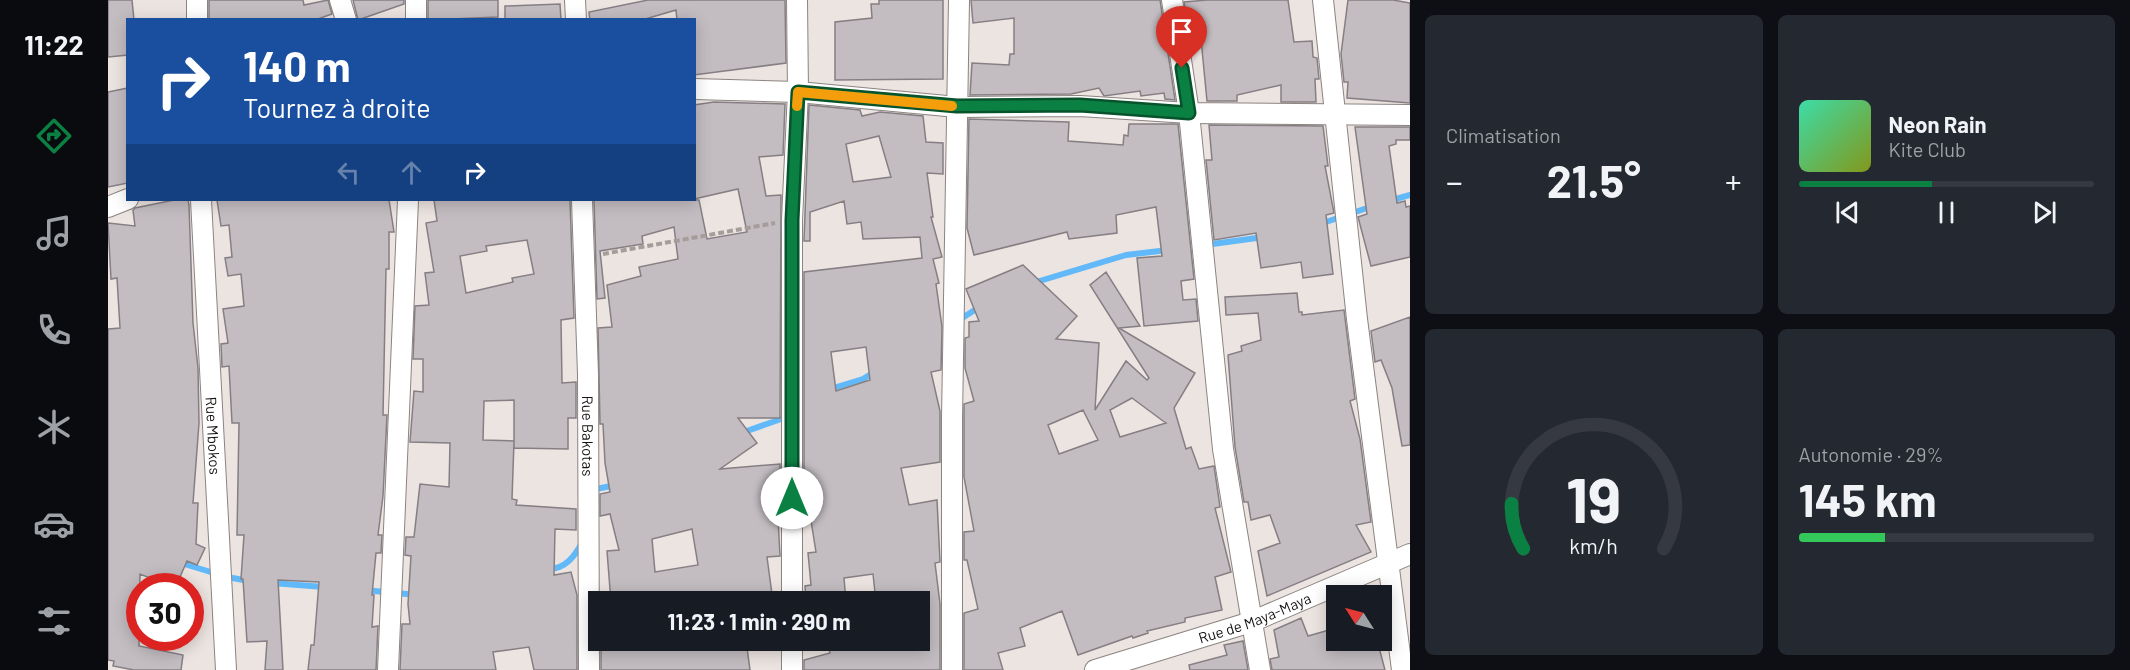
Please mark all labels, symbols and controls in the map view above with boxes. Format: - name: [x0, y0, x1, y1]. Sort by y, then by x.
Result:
- pin: [1156, 6, 1207, 68]
- icon: arrive: [1165, 15, 1198, 48]
- text: 11:22: [24, 28, 84, 60]
- text: 140 m: [243, 40, 351, 90]
- icon: right: [144, 42, 222, 120]
- text: Tournez à droite: [243, 91, 431, 123]
- text: Neon Rain: [1889, 111, 1987, 137]
- icon: directions: [33, 115, 75, 157]
- text: Climatisation: [1446, 123, 1561, 147]
- text: Kite Club: [1889, 137, 1966, 161]
- text: 21.5°: [1547, 153, 1641, 207]
- icon: left: [332, 156, 365, 189]
- icon: ahead: [395, 156, 428, 189]
- icon: right: [458, 156, 491, 189]
- text: −: [1446, 161, 1463, 201]
- text: +: [1725, 161, 1742, 201]
- icon: previous: [1831, 196, 1864, 229]
- icon: pause: [1930, 196, 1963, 229]
- icon: next: [2028, 196, 2061, 229]
- icon: music: [33, 212, 75, 254]
- icon: phone: [33, 309, 75, 351]
- street label: Rue Bakotas: [579, 395, 597, 476]
- street label: Rue Mbokos: [202, 396, 225, 475]
- icon: climate: [33, 406, 75, 448]
- text: Autonomie · 29%: [1799, 442, 1943, 466]
- text: 19: [1566, 461, 1621, 535]
- position arrow: [760, 466, 824, 530]
- text: 145 km: [1799, 472, 1936, 526]
- icon: car: [33, 503, 75, 545]
- text: km/h: [1569, 533, 1618, 558]
- speed limit sign: 30: [126, 573, 204, 651]
- north arrow: [1326, 585, 1392, 651]
- map controls: [1326, 585, 1392, 651]
- street label: Rue de Maya-Maya: [1196, 588, 1314, 647]
- icon: filters: [33, 600, 75, 642]
- text: 11:23 · 1 min · 290 m: [667, 608, 851, 634]

